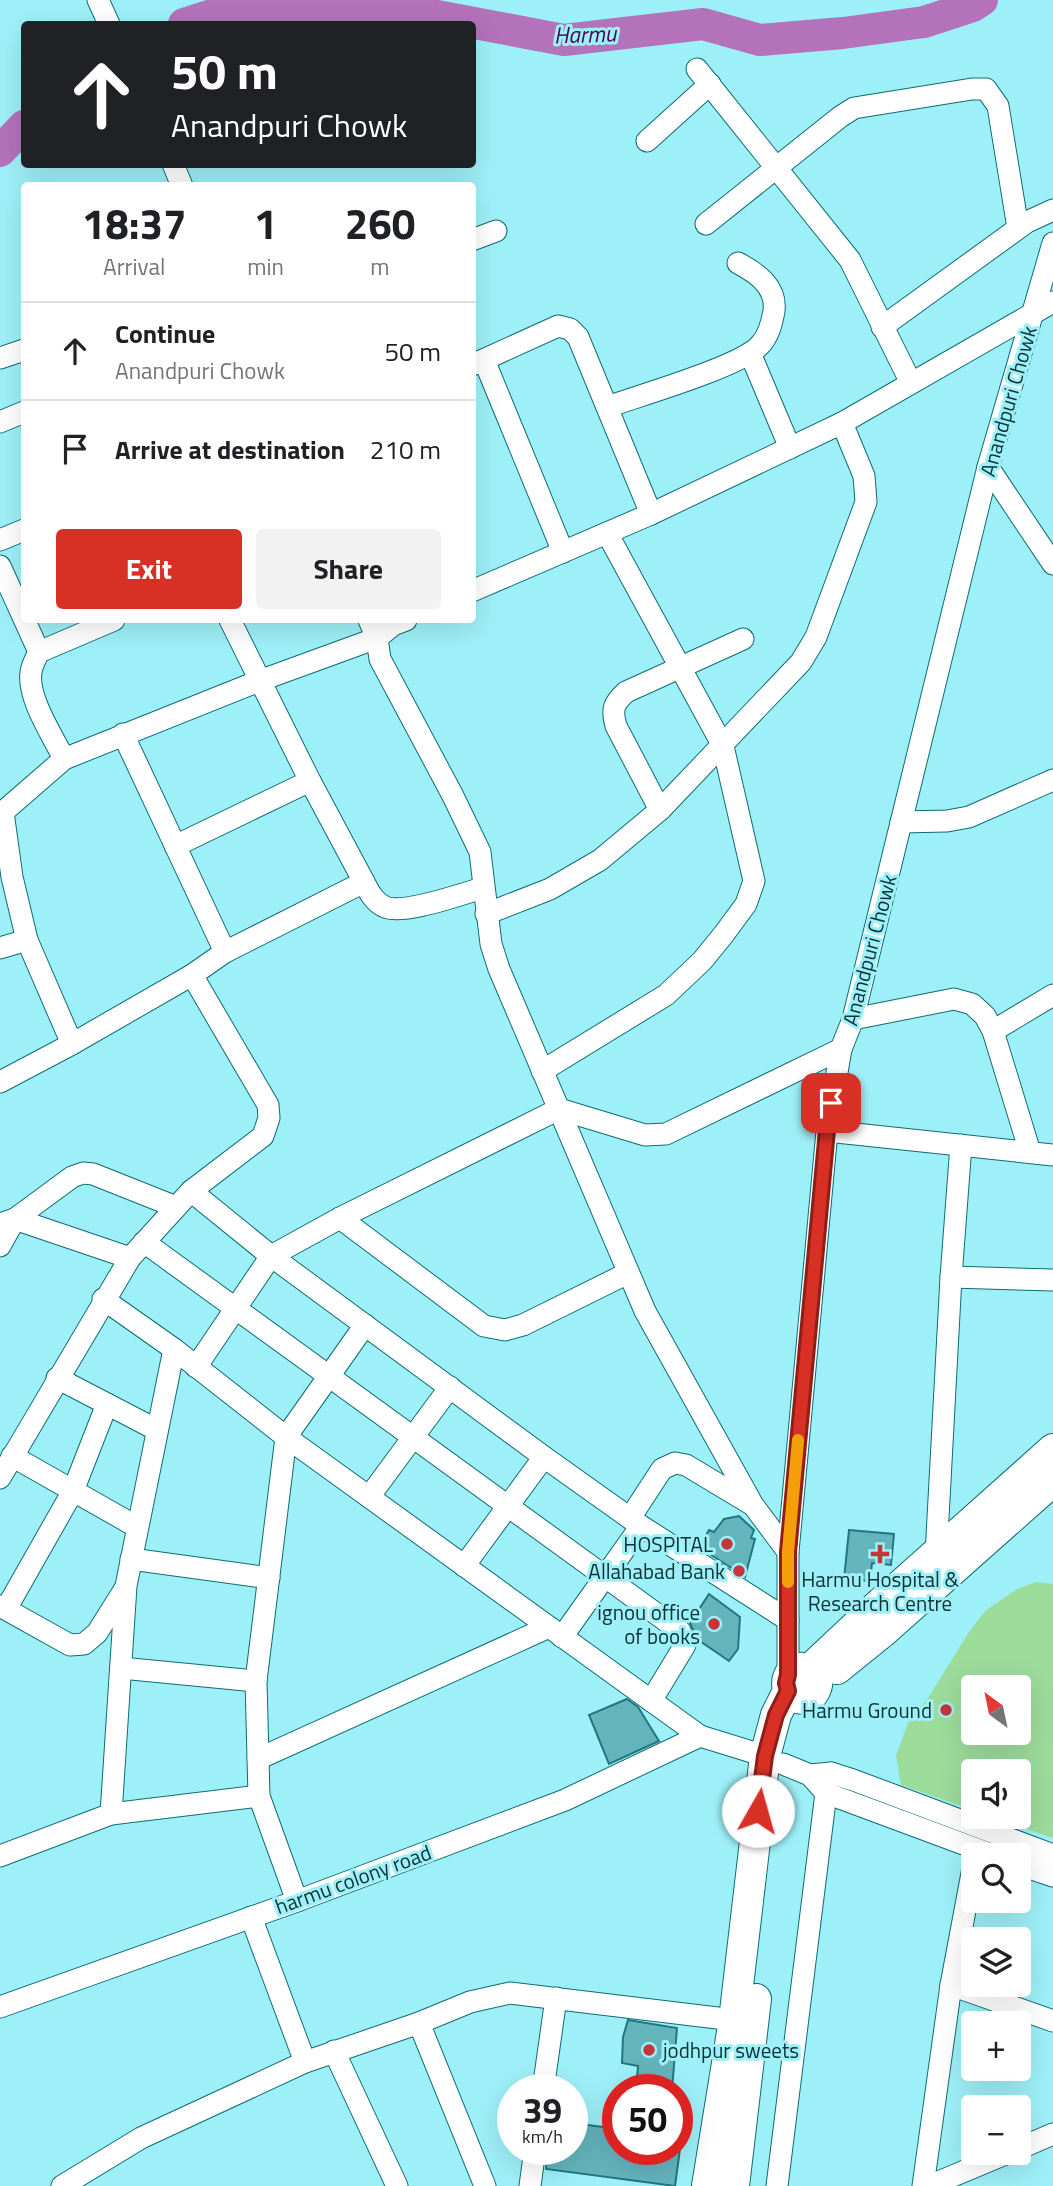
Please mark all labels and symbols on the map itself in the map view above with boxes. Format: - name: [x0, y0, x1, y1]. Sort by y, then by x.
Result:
- water label: Harmu: [553, 15, 618, 53]
- street label: Anandpuri Chowk: [971, 322, 1045, 480]
- street label: Anandpuri Chowk: [833, 871, 905, 1029]
- pin: [801, 1073, 861, 1133]
- place label: HOSPITAL: [623, 1528, 713, 1560]
- marker: HOSPITAL: [719, 1536, 735, 1552]
- marker: Harmu Hospital & Research Centre: [870, 1544, 890, 1564]
- place label: Allahabad Bank: [588, 1555, 725, 1587]
- marker: Allahabad Bank: [731, 1563, 747, 1579]
- place label: Harmu Hospital & Research Centre: [801, 1563, 959, 1619]
- place label: ignou office of books: [597, 1596, 700, 1652]
- marker: ignou office of books: [706, 1616, 722, 1632]
- north arrow: [961, 1675, 1031, 1745]
- place label: Harmu Ground: [802, 1694, 932, 1726]
- marker: Harmu Ground: [938, 1702, 954, 1718]
- position arrow: [721, 1774, 795, 1848]
- street label: harmu colony road: [270, 1836, 436, 1922]
- place label: jodhpur sweets: [661, 2034, 799, 2066]
- marker: jodhpur sweets: [641, 2042, 657, 2058]
- speed limit sign: 50: [602, 2074, 693, 2165]

